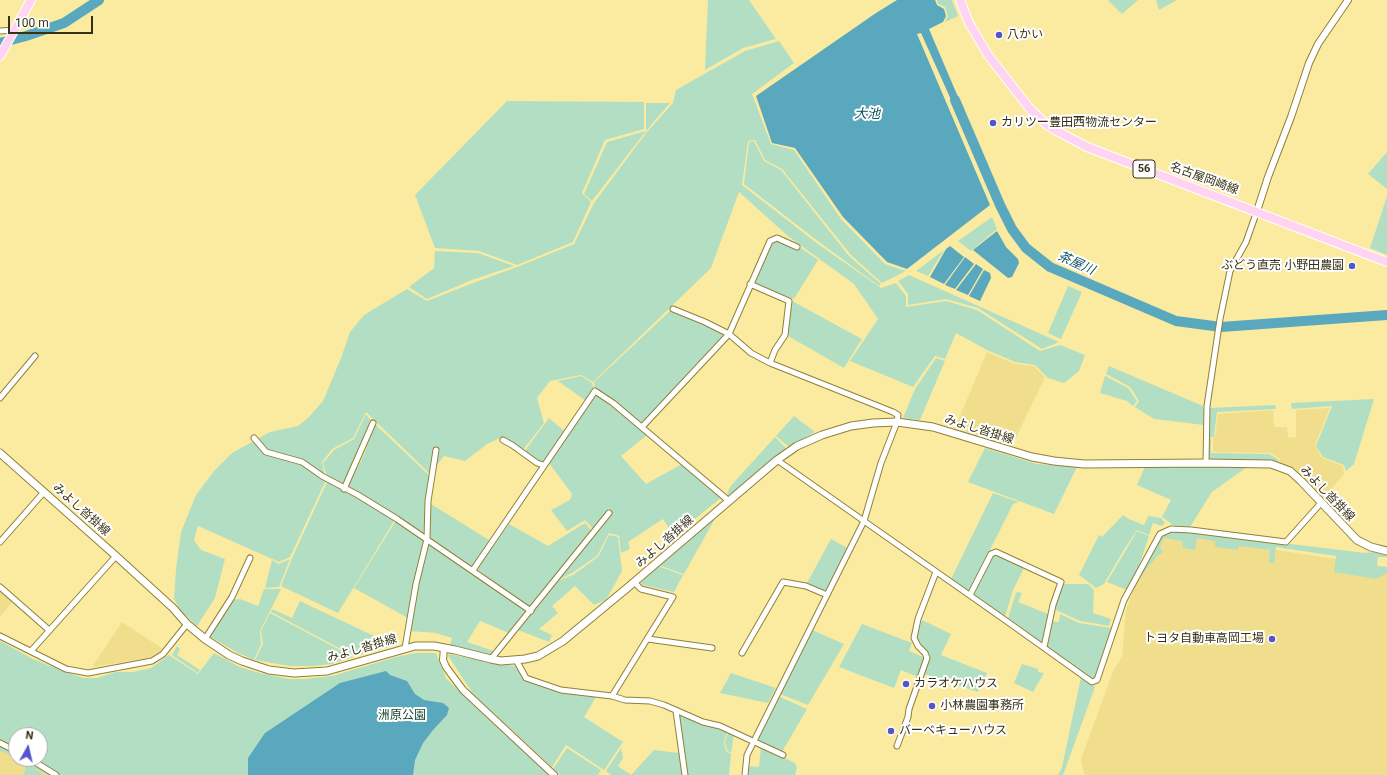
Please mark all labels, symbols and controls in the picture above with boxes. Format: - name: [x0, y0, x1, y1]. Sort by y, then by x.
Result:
- scale bar: [10, 8, 95, 34]
- text: 100 m: [15, 16, 49, 30]
- place label: 八かい: [1007, 28, 1043, 42]
- marker: 八かい: [994, 30, 1004, 40]
- water label: 大池: [854, 107, 880, 123]
- place label: カリツー豊田西物流センター: [1001, 116, 1157, 130]
- marker: カリツー豊田西物流センター: [988, 118, 998, 128]
- road number: 56: [1133, 160, 1155, 178]
- street label: 名古屋岡崎線: [1168, 160, 1240, 198]
- water label: 茶屋川: [1055, 249, 1097, 279]
- place label: ぶどう直売 小野田農園: [1221, 259, 1344, 273]
- marker: ぶどう直売 小野田農園: [1347, 261, 1357, 271]
- street label: みよし沓掛線: [942, 413, 1016, 447]
- street label: みよし沓掛線: [1297, 463, 1357, 525]
- street label: みよし沓掛線: [49, 481, 113, 539]
- street label: みよし沓掛線: [633, 513, 697, 571]
- street label: みよし沓掛線: [325, 632, 399, 666]
- place label: トヨタ自動車高岡工場: [1144, 632, 1264, 646]
- marker: トヨタ自動車高岡工場: [1267, 634, 1277, 644]
- place label: カラオケハウス: [914, 677, 998, 691]
- marker: カラオケハウス: [901, 679, 911, 689]
- place label: 小林農園事務所: [940, 699, 1024, 713]
- marker: 小林農園事務所: [927, 701, 937, 711]
- park label: 洲原公園: [378, 709, 426, 723]
- place label: バーベキューハウス: [899, 724, 1007, 738]
- marker: バーベキューハウス: [886, 726, 896, 736]
- north arrow: [8, 727, 48, 767]
- text: N: [25, 729, 34, 743]

